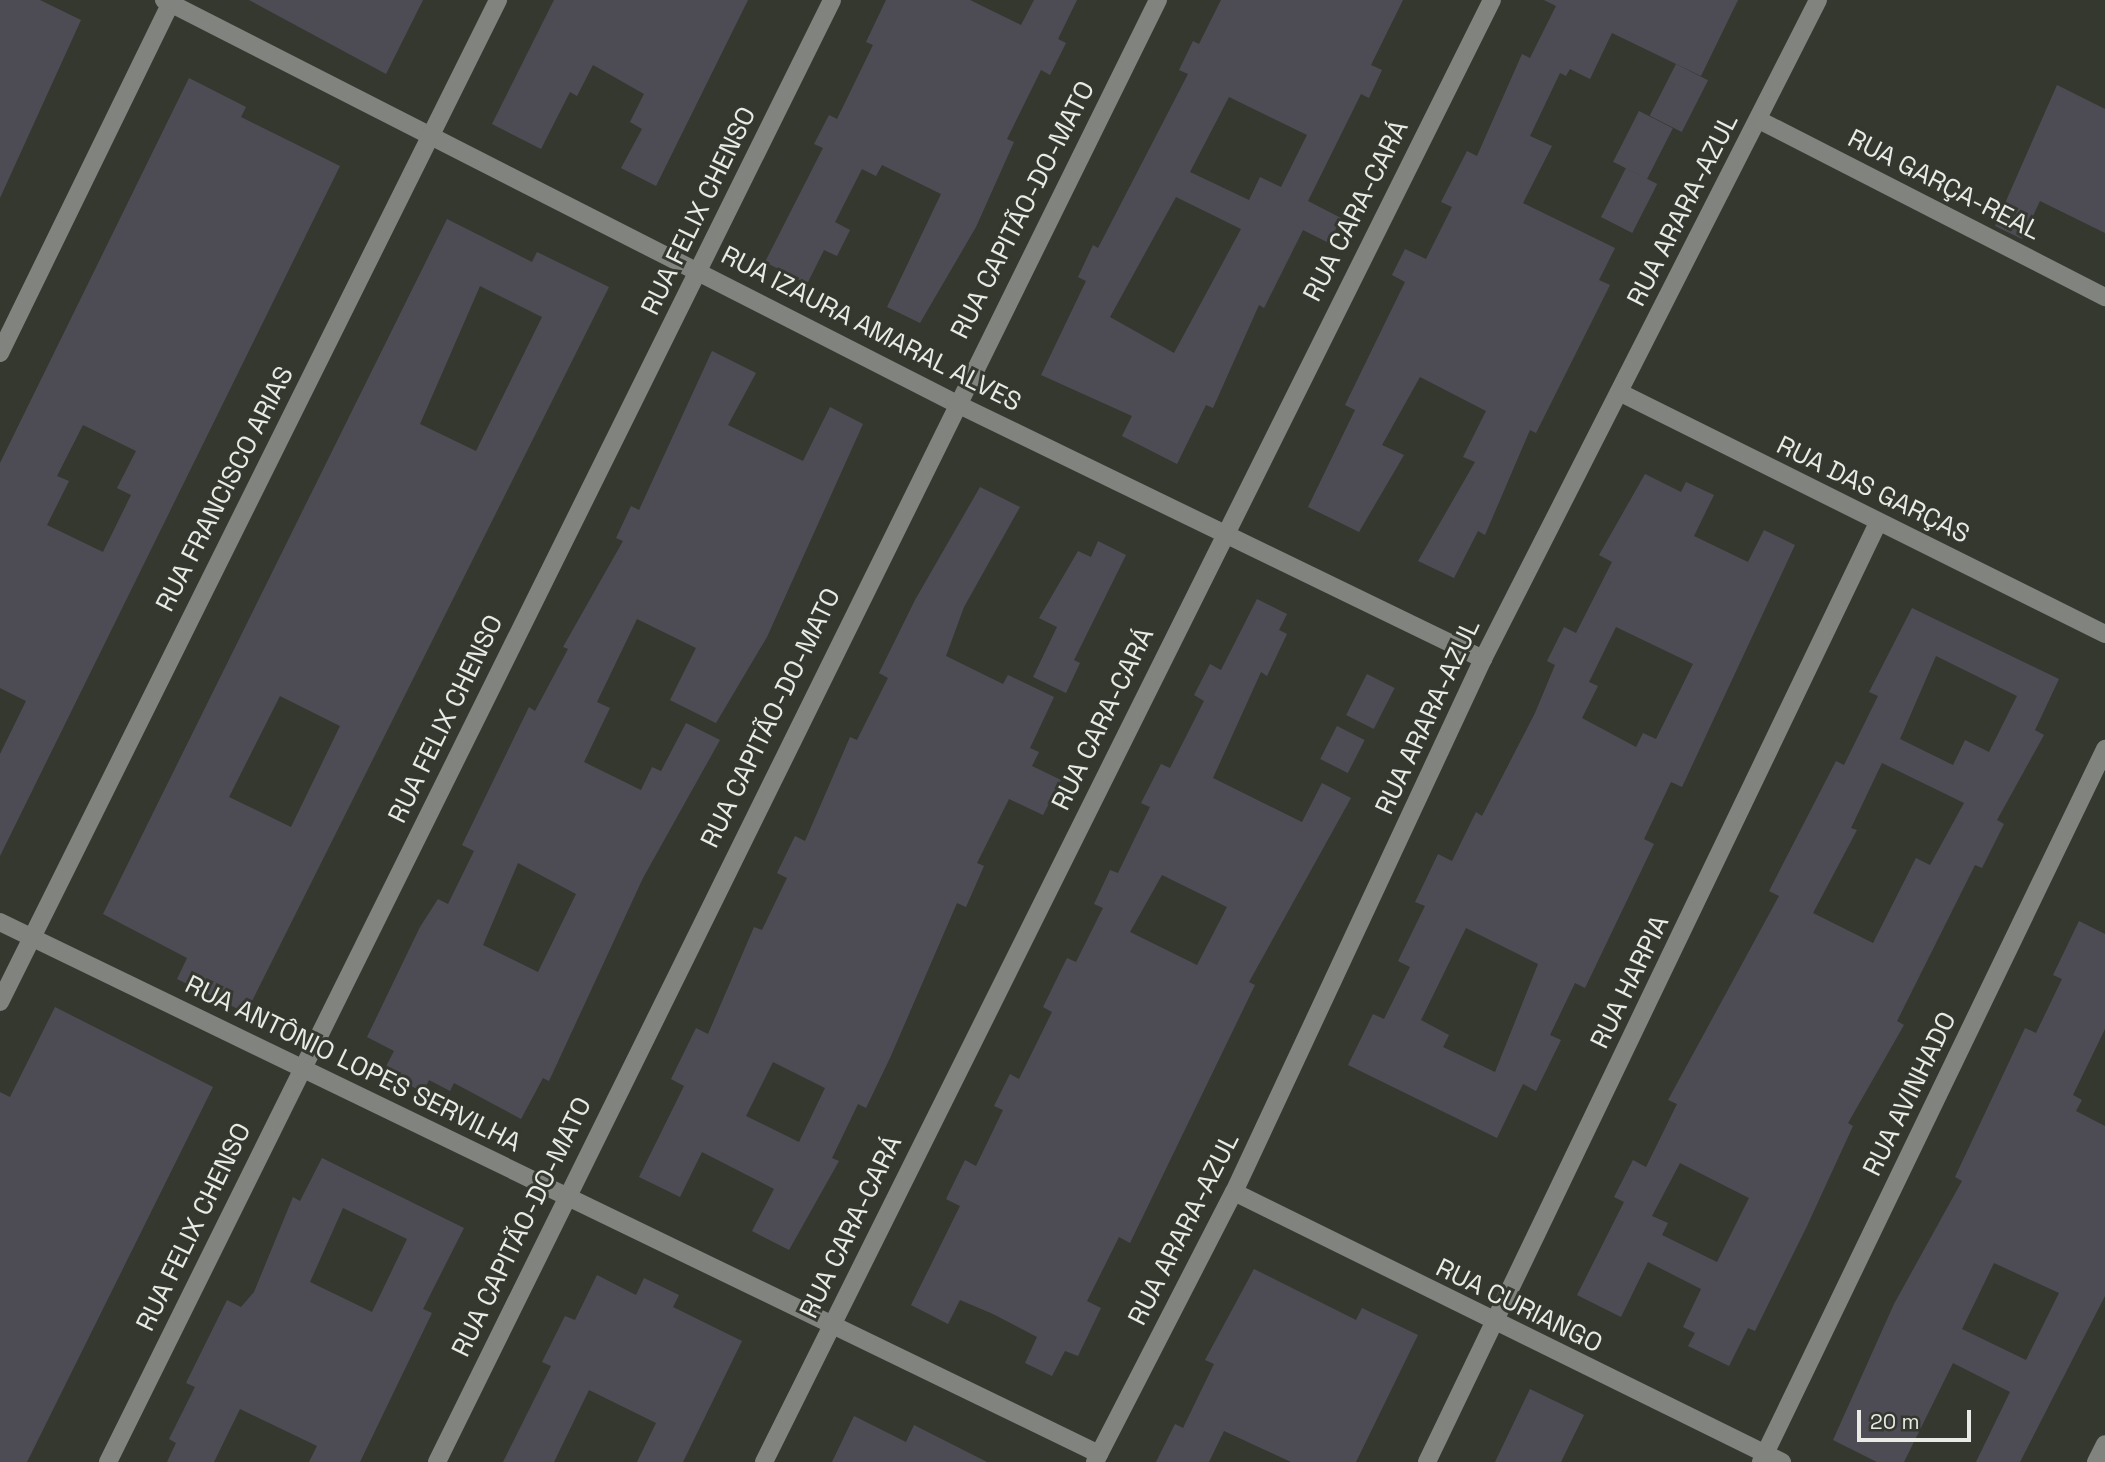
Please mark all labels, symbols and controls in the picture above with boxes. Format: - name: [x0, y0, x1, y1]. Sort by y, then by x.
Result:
- street label: RUA CAPITÃO-DO-MATO: [944, 76, 1102, 344]
- street label: RUA FELIX CHENSO: [635, 102, 763, 320]
- street label: RUA ARARA-AZUL: [1621, 108, 1745, 312]
- street label: RUA CARA-CARÁ: [1297, 115, 1415, 307]
- street label: RUA GARÇA-REAL: [1842, 123, 2046, 247]
- street label: RUA IZAURA AMARAL ALVES: [715, 239, 1027, 419]
- street label: RUA FRANCISCO ARIAS: [149, 361, 301, 617]
- street label: RUA DAS GARÇAS: [1771, 430, 1975, 550]
- street label: RUA CAPITÃO-DO-MATO: [694, 583, 848, 853]
- street label: RUA FELIX CHENSO: [382, 610, 510, 828]
- street label: RUA ARARA-AZUL: [1369, 614, 1487, 820]
- street label: RUA CARA-CARÁ: [1045, 623, 1161, 815]
- street label: RUA HARPIA: [1584, 910, 1676, 1054]
- street label: RUA ANTÔNIO LOPES SERVILHA: [180, 969, 526, 1159]
- street label: RUA AVINHADO: [1857, 1007, 1963, 1181]
- street label: RUA CAPITÃO-DO-MATO: [445, 1092, 599, 1362]
- street label: RUA FELIX CHENSO: [130, 1118, 258, 1336]
- street label: RUA ARARA-AZUL: [1122, 1127, 1246, 1331]
- street label: RUA CARA-CARÁ: [793, 1131, 909, 1323]
- street label: RUA CURIANGO: [1431, 1252, 1607, 1360]
- scale bar: [1860, 1396, 1974, 1440]
- text: 20 m: [1870, 1408, 1920, 1435]

